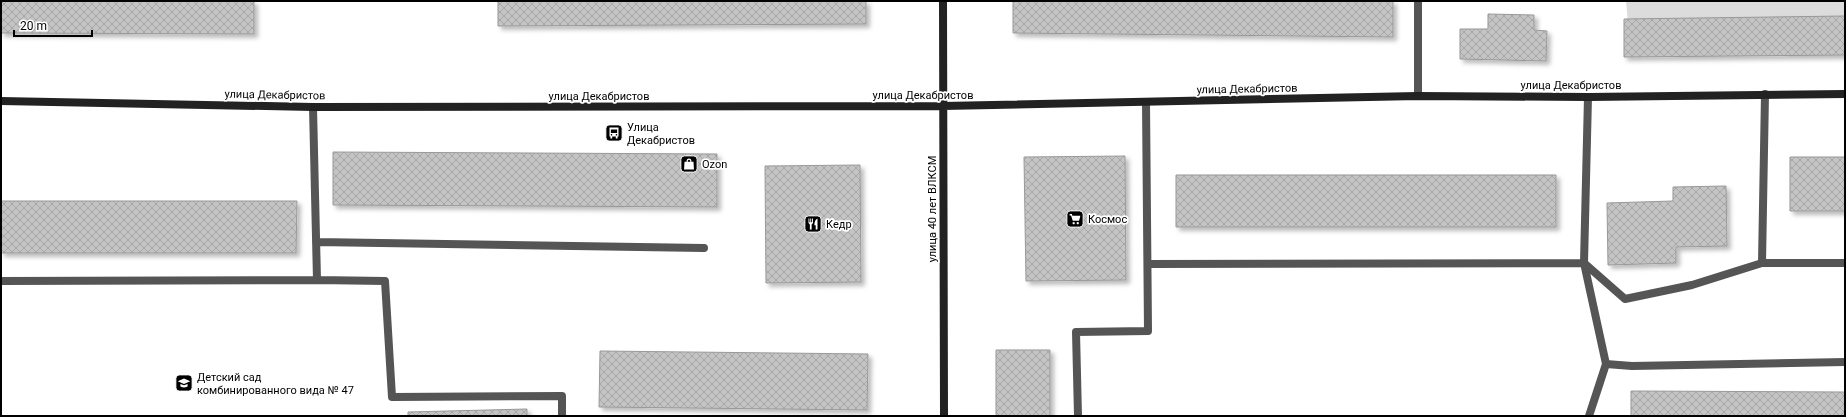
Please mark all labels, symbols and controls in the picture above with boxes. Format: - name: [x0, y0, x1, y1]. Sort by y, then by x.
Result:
- scale bar: [14, 12, 92, 38]
- text: 20 m: [20, 19, 47, 33]
- street label: улица Декабристов: [1521, 79, 1621, 92]
- street label: улица Декабристов: [1196, 82, 1298, 96]
- street label: улица Декабристов: [224, 88, 326, 102]
- street label: улица Декабристов: [873, 89, 973, 102]
- street label: улица Декабристов: [549, 90, 649, 103]
- place label: Улица Декабристов: [627, 121, 695, 147]
- bus stop icon: Улица Декабристов: [604, 123, 624, 143]
- shop icon: Ozon: [679, 154, 699, 174]
- street label: улица 40 лет ВЛКСМ: [926, 156, 939, 262]
- place label: Ozon: [702, 158, 727, 171]
- supermarket icon: Космос: [1065, 209, 1085, 229]
- place label: Космос: [1088, 213, 1127, 226]
- restaurant icon: Кедр: [803, 214, 823, 234]
- place label: Кедр: [826, 218, 852, 231]
- place label: Детский сад комбинированного вида № 47: [197, 371, 354, 397]
- school or university icon: Детский сад комбинированного вида № 47: [174, 373, 194, 393]

